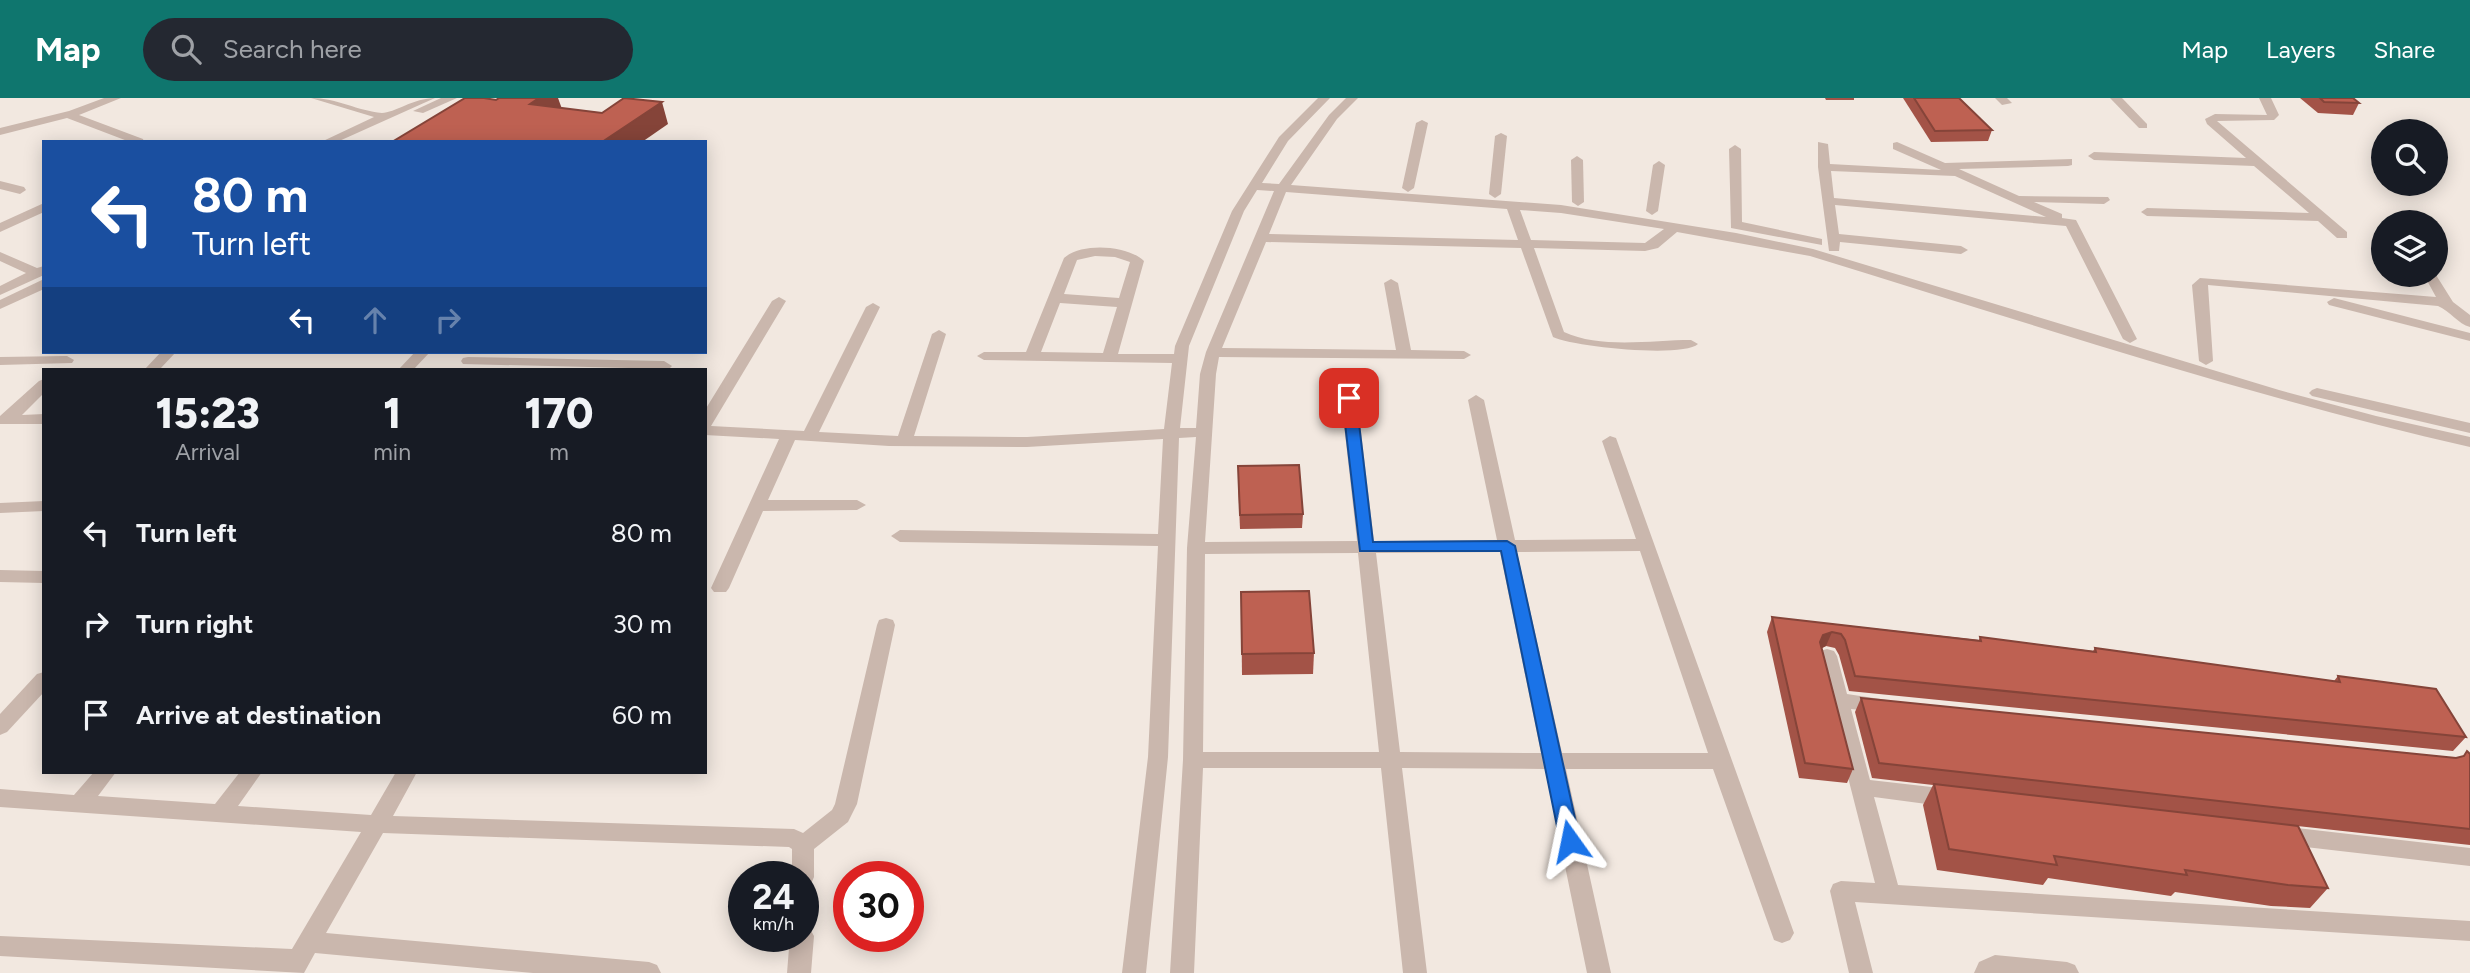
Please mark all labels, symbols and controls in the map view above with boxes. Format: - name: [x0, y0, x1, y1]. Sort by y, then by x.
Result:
- search box: [143, 18, 633, 81]
- text: Map: [35, 30, 101, 69]
- icon: search: [167, 30, 205, 68]
- text: Search here: [223, 33, 362, 65]
- text: Map: [2181, 35, 2228, 64]
- text: Layers: [2266, 35, 2335, 64]
- text: Share: [2373, 35, 2435, 64]
- map controls: [2371, 119, 2448, 287]
- button: search: [2371, 119, 2448, 196]
- text: 80 m: [192, 165, 308, 224]
- icon: left: [77, 168, 168, 259]
- button: layers: [2371, 210, 2448, 287]
- text: Turn left: [192, 225, 311, 263]
- icon: left: [283, 301, 321, 339]
- icon: ahead: [356, 301, 394, 339]
- icon: right: [429, 301, 467, 339]
- pin: [1319, 368, 1379, 428]
- icon: arrive: [1330, 379, 1368, 417]
- text: 15:23: [155, 388, 260, 439]
- text: 1: [383, 388, 401, 439]
- text: 170: [525, 388, 593, 439]
- text: Arrival: [175, 438, 240, 466]
- text: min: [373, 438, 411, 466]
- text: m: [549, 438, 569, 466]
- icon: left: [77, 514, 115, 552]
- text: Turn left: [136, 517, 237, 549]
- text: 80 m: [611, 517, 672, 549]
- icon: right: [77, 605, 115, 643]
- text: Turn right: [136, 608, 253, 640]
- text: 30 m: [613, 608, 672, 640]
- icon: arrive: [77, 696, 115, 734]
- text: Arrive at destination: [136, 699, 381, 731]
- text: 60 m: [612, 699, 672, 731]
- position arrow: [1533, 804, 1607, 878]
- speed limit sign: 30: [833, 861, 924, 952]
- text: 24: [752, 876, 795, 918]
- text: km/h: [753, 913, 794, 935]

